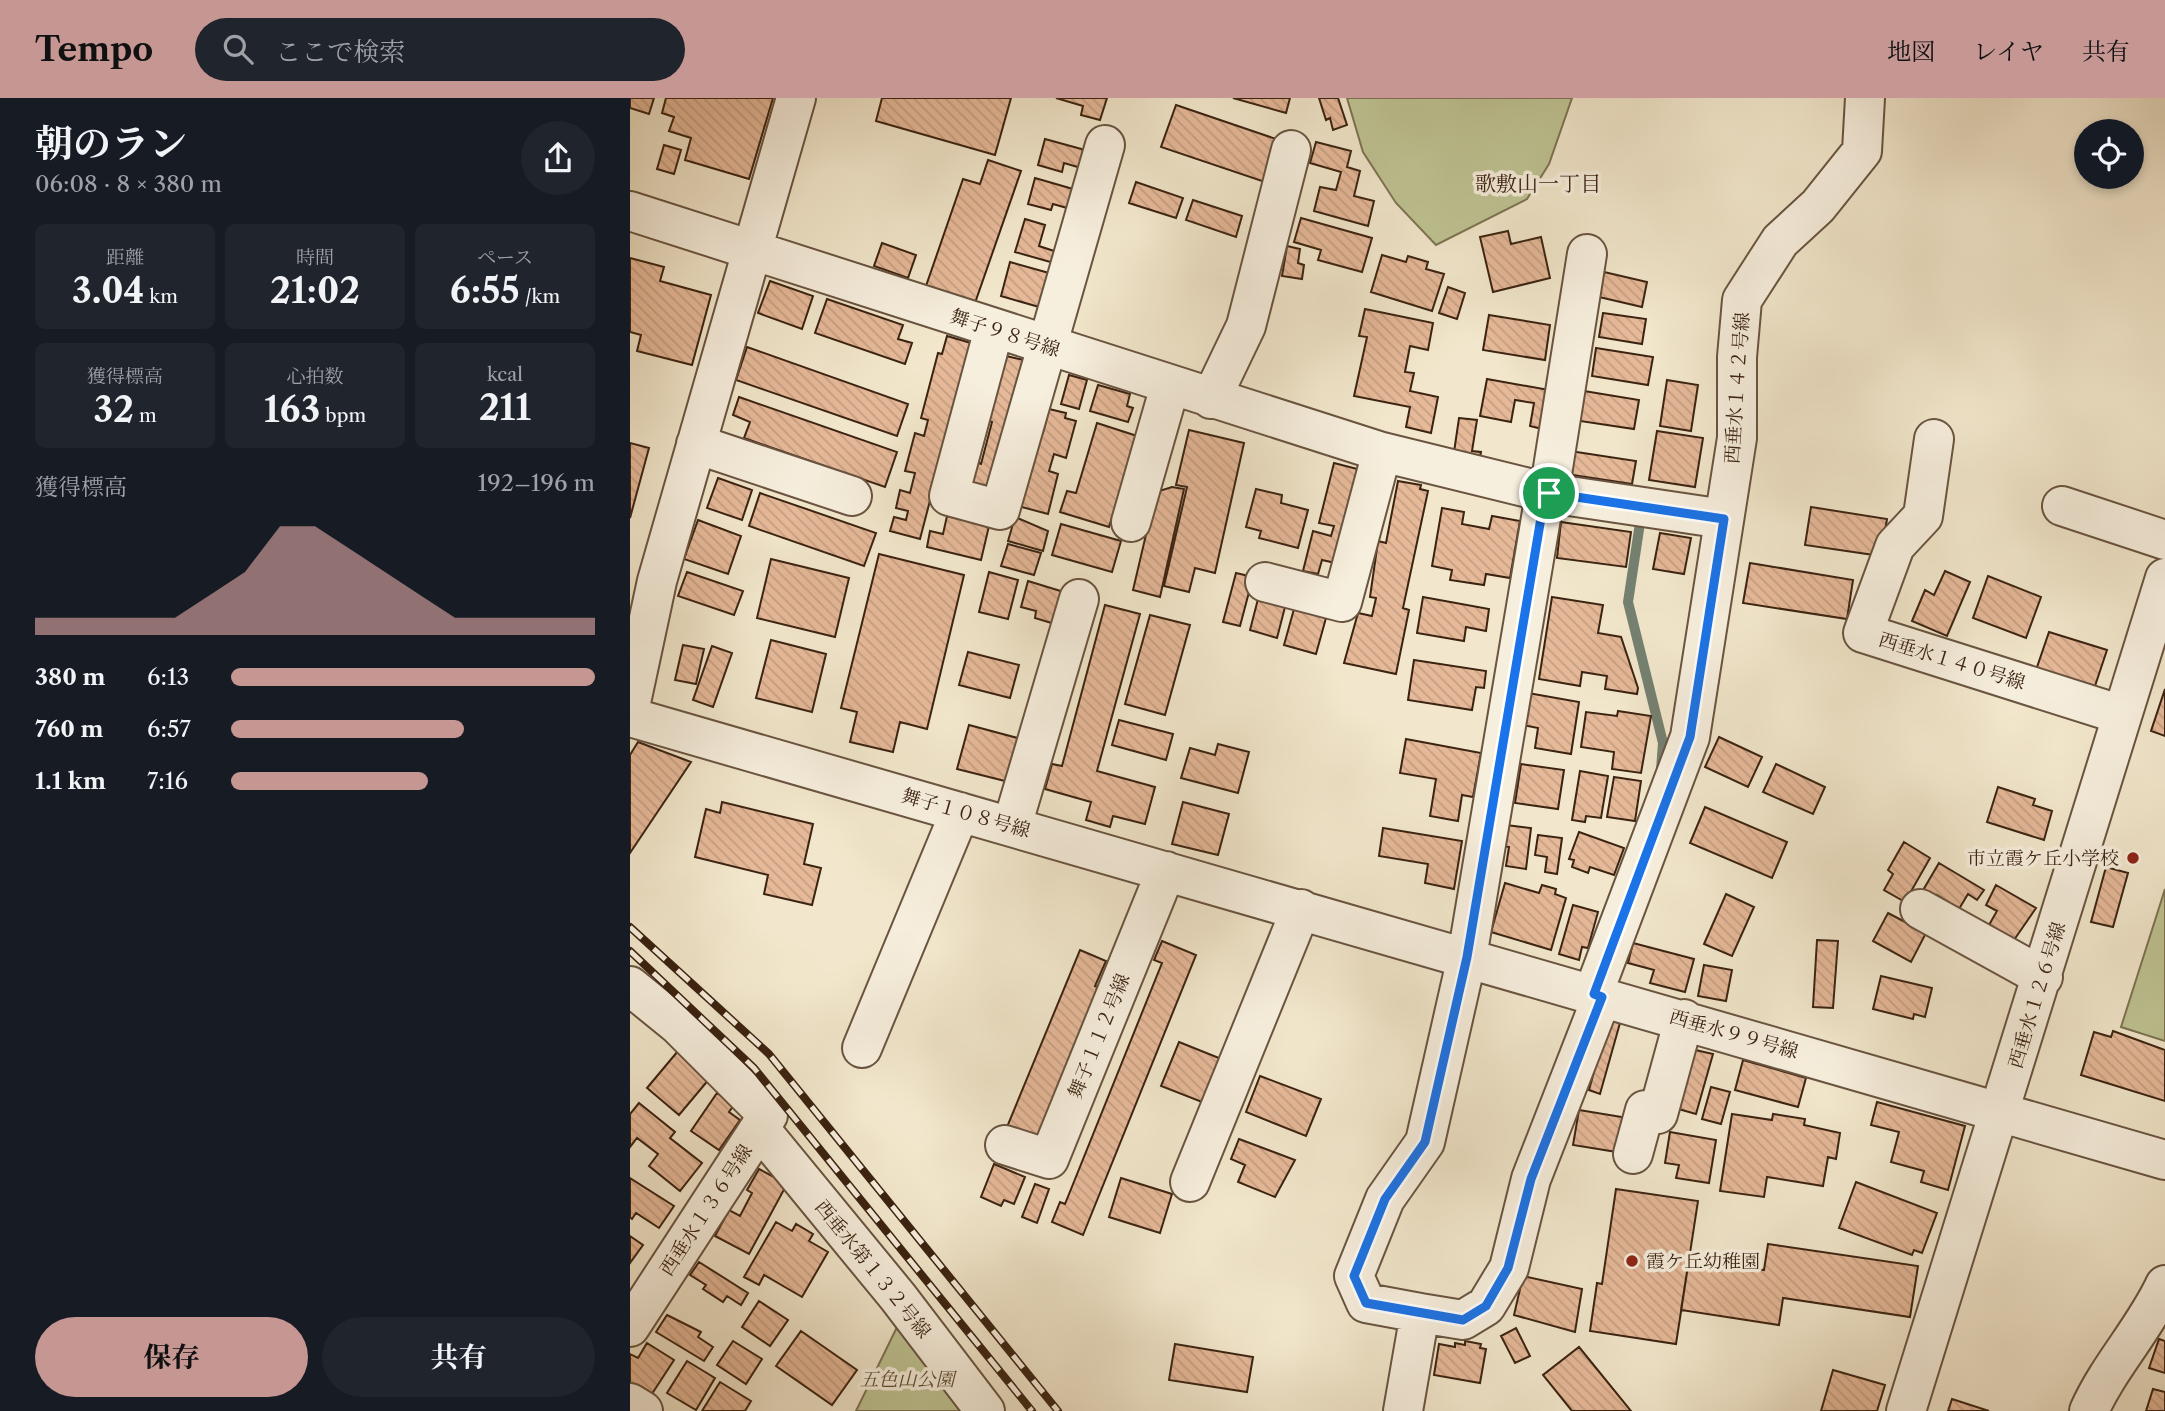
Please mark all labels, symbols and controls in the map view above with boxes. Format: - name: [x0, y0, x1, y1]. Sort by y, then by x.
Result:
- search box: [195, 18, 685, 81]
- text: Tempo: [35, 29, 153, 70]
- icon: search: [219, 30, 257, 68]
- text: ここで検索: [275, 36, 405, 68]
- text: 地図: [1887, 37, 1935, 66]
- text: レイヤ: [1973, 37, 2044, 66]
- text: 共有: [2082, 37, 2130, 66]
- map controls: [2074, 119, 2144, 189]
- button: locate: [2074, 119, 2144, 189]
- text: 朝のラン: [35, 120, 187, 167]
- button: share: [521, 121, 595, 195]
- text: 06:08 · 8 × 380 m: [35, 170, 222, 198]
- district label: 歌敷山一丁目: [1475, 171, 1601, 196]
- text: 距離: [106, 246, 144, 269]
- text: 時間: [296, 246, 334, 269]
- text: ペース: [477, 246, 533, 269]
- text: 3.04: [72, 269, 144, 312]
- text: 21:02: [270, 269, 360, 312]
- text: 6:55: [450, 269, 520, 312]
- text: km: [144, 285, 178, 308]
- text: /km: [520, 285, 560, 308]
- street label: 舞子９８号線: [947, 304, 1063, 362]
- street label: 西垂水１４２号線: [1720, 311, 1754, 465]
- text: kcal: [487, 363, 523, 386]
- text: 獲得標高: [87, 365, 163, 388]
- text: 心拍数: [286, 365, 344, 388]
- text: 211: [479, 386, 531, 429]
- text: 32: [93, 388, 134, 431]
- text: 163: [264, 388, 320, 431]
- text: m: [134, 404, 157, 427]
- text: bpm: [320, 404, 366, 427]
- pin: [1519, 463, 1579, 523]
- text: 192–196 m: [478, 469, 595, 497]
- text: 獲得標高: [35, 473, 127, 501]
- icon: arrive: [1530, 474, 1568, 512]
- street label: 西垂水１４０号線: [1876, 628, 2028, 694]
- text: 380 m: [35, 663, 106, 691]
- text: 6:13: [147, 663, 189, 691]
- text: 760 m: [35, 715, 104, 743]
- text: 6:57: [147, 715, 191, 743]
- text: 1.1 km: [35, 767, 106, 795]
- text: 7:16: [147, 767, 188, 795]
- street label: 舞子１０８号線: [899, 784, 1033, 842]
- place label: 市立霞ケ丘小学校: [1967, 847, 2119, 870]
- marker: 市立霞ケ丘小学校: [2125, 850, 2141, 866]
- street label: 西垂水１２６号線: [2004, 919, 2070, 1071]
- street label: 舞子１１２号線: [1063, 970, 1135, 1102]
- street label: 西垂水９９号線: [1667, 1005, 1801, 1063]
- street label: 西垂水１３６号線: [655, 1140, 757, 1280]
- street label: 西垂水第１３２号線: [810, 1195, 936, 1343]
- place label: 霞ケ丘幼稚園: [1646, 1250, 1760, 1273]
- marker: 霞ケ丘幼稚園: [1624, 1253, 1640, 1269]
- button: 保存: [35, 1317, 308, 1397]
- button: 共有: [322, 1317, 595, 1397]
- park label: 五色山公園: [859, 1368, 957, 1391]

